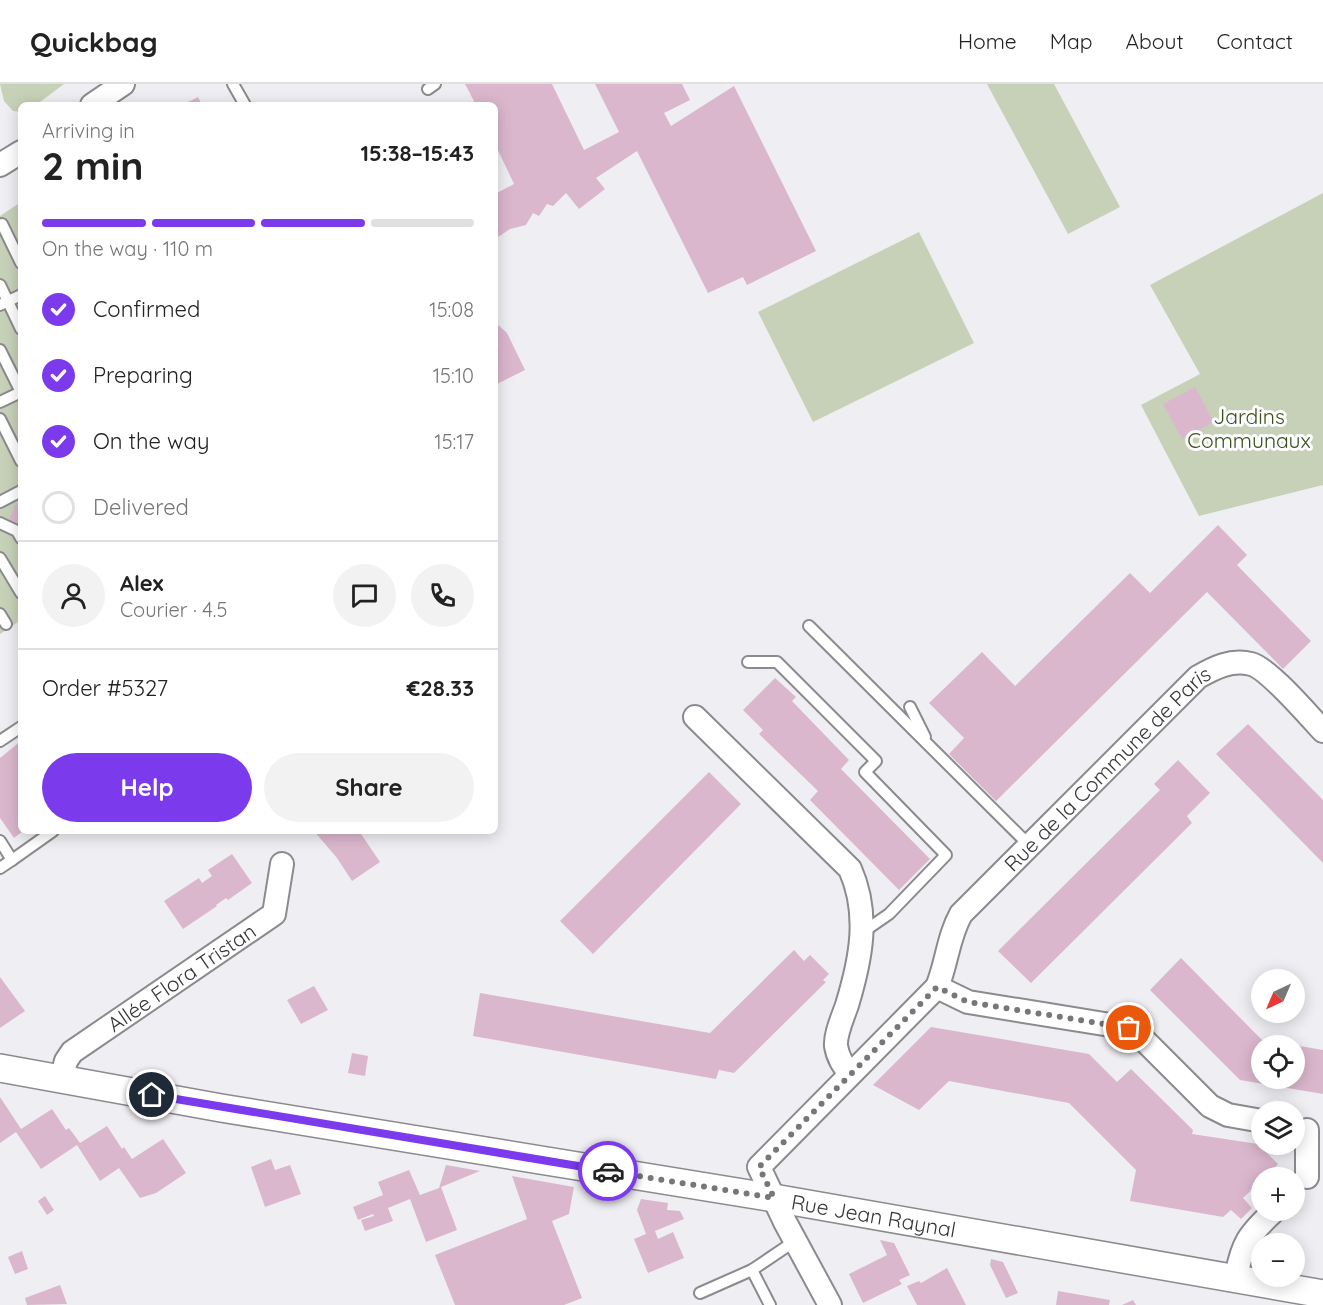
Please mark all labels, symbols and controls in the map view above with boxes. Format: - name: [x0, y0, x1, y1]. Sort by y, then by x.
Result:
- text: Quickbag: [30, 24, 158, 59]
- text: Home: [958, 28, 1017, 54]
- text: Map: [1050, 28, 1093, 54]
- text: About: [1126, 28, 1184, 54]
- text: Contact: [1217, 28, 1293, 54]
- text: Arriving in: [42, 118, 135, 143]
- text: 15:38–15:43: [360, 139, 474, 167]
- text: 2 min: [42, 141, 144, 190]
- text: On the way · 110 m: [42, 236, 213, 261]
- icon: check: [42, 293, 75, 326]
- text: Confirmed: [93, 295, 200, 323]
- text: 15:08: [429, 297, 474, 322]
- icon: check: [42, 359, 75, 392]
- text: Preparing: [93, 361, 193, 389]
- text: 15:10: [433, 363, 474, 388]
- park label: Jardins Communaux: [1187, 403, 1311, 453]
- icon: check: [42, 425, 75, 458]
- text: On the way: [93, 427, 209, 455]
- text: 15:17: [434, 429, 474, 454]
- text: Delivered: [93, 493, 189, 521]
- button: person: [42, 564, 105, 627]
- button: chat: [333, 564, 396, 627]
- button: phone: [411, 564, 474, 627]
- text: Alex: [120, 569, 163, 597]
- text: Courier · 4.5: [120, 597, 227, 622]
- street label: Rue de la Commune de Paris: [998, 660, 1215, 877]
- text: Order #5327: [42, 674, 168, 702]
- text: €28.33: [407, 674, 474, 702]
- button: Help: [42, 753, 252, 822]
- button: Share: [264, 753, 474, 822]
- street label: Allée Flora Tristan: [102, 917, 261, 1037]
- north arrow: [1251, 969, 1305, 1023]
- map controls: [1251, 969, 1305, 1287]
- pin: [1103, 1002, 1154, 1053]
- icon: bag: [1112, 1011, 1145, 1044]
- button: locate: [1251, 1035, 1305, 1089]
- pin: [126, 1069, 177, 1120]
- icon: home: [135, 1078, 168, 1111]
- button: layers: [1251, 1101, 1305, 1155]
- courier: [578, 1141, 638, 1201]
- icon: car: [592, 1155, 625, 1188]
- button: +: [1251, 1167, 1305, 1221]
- street label: Rue Jean Raynal: [789, 1188, 958, 1243]
- button: −: [1251, 1233, 1305, 1287]

